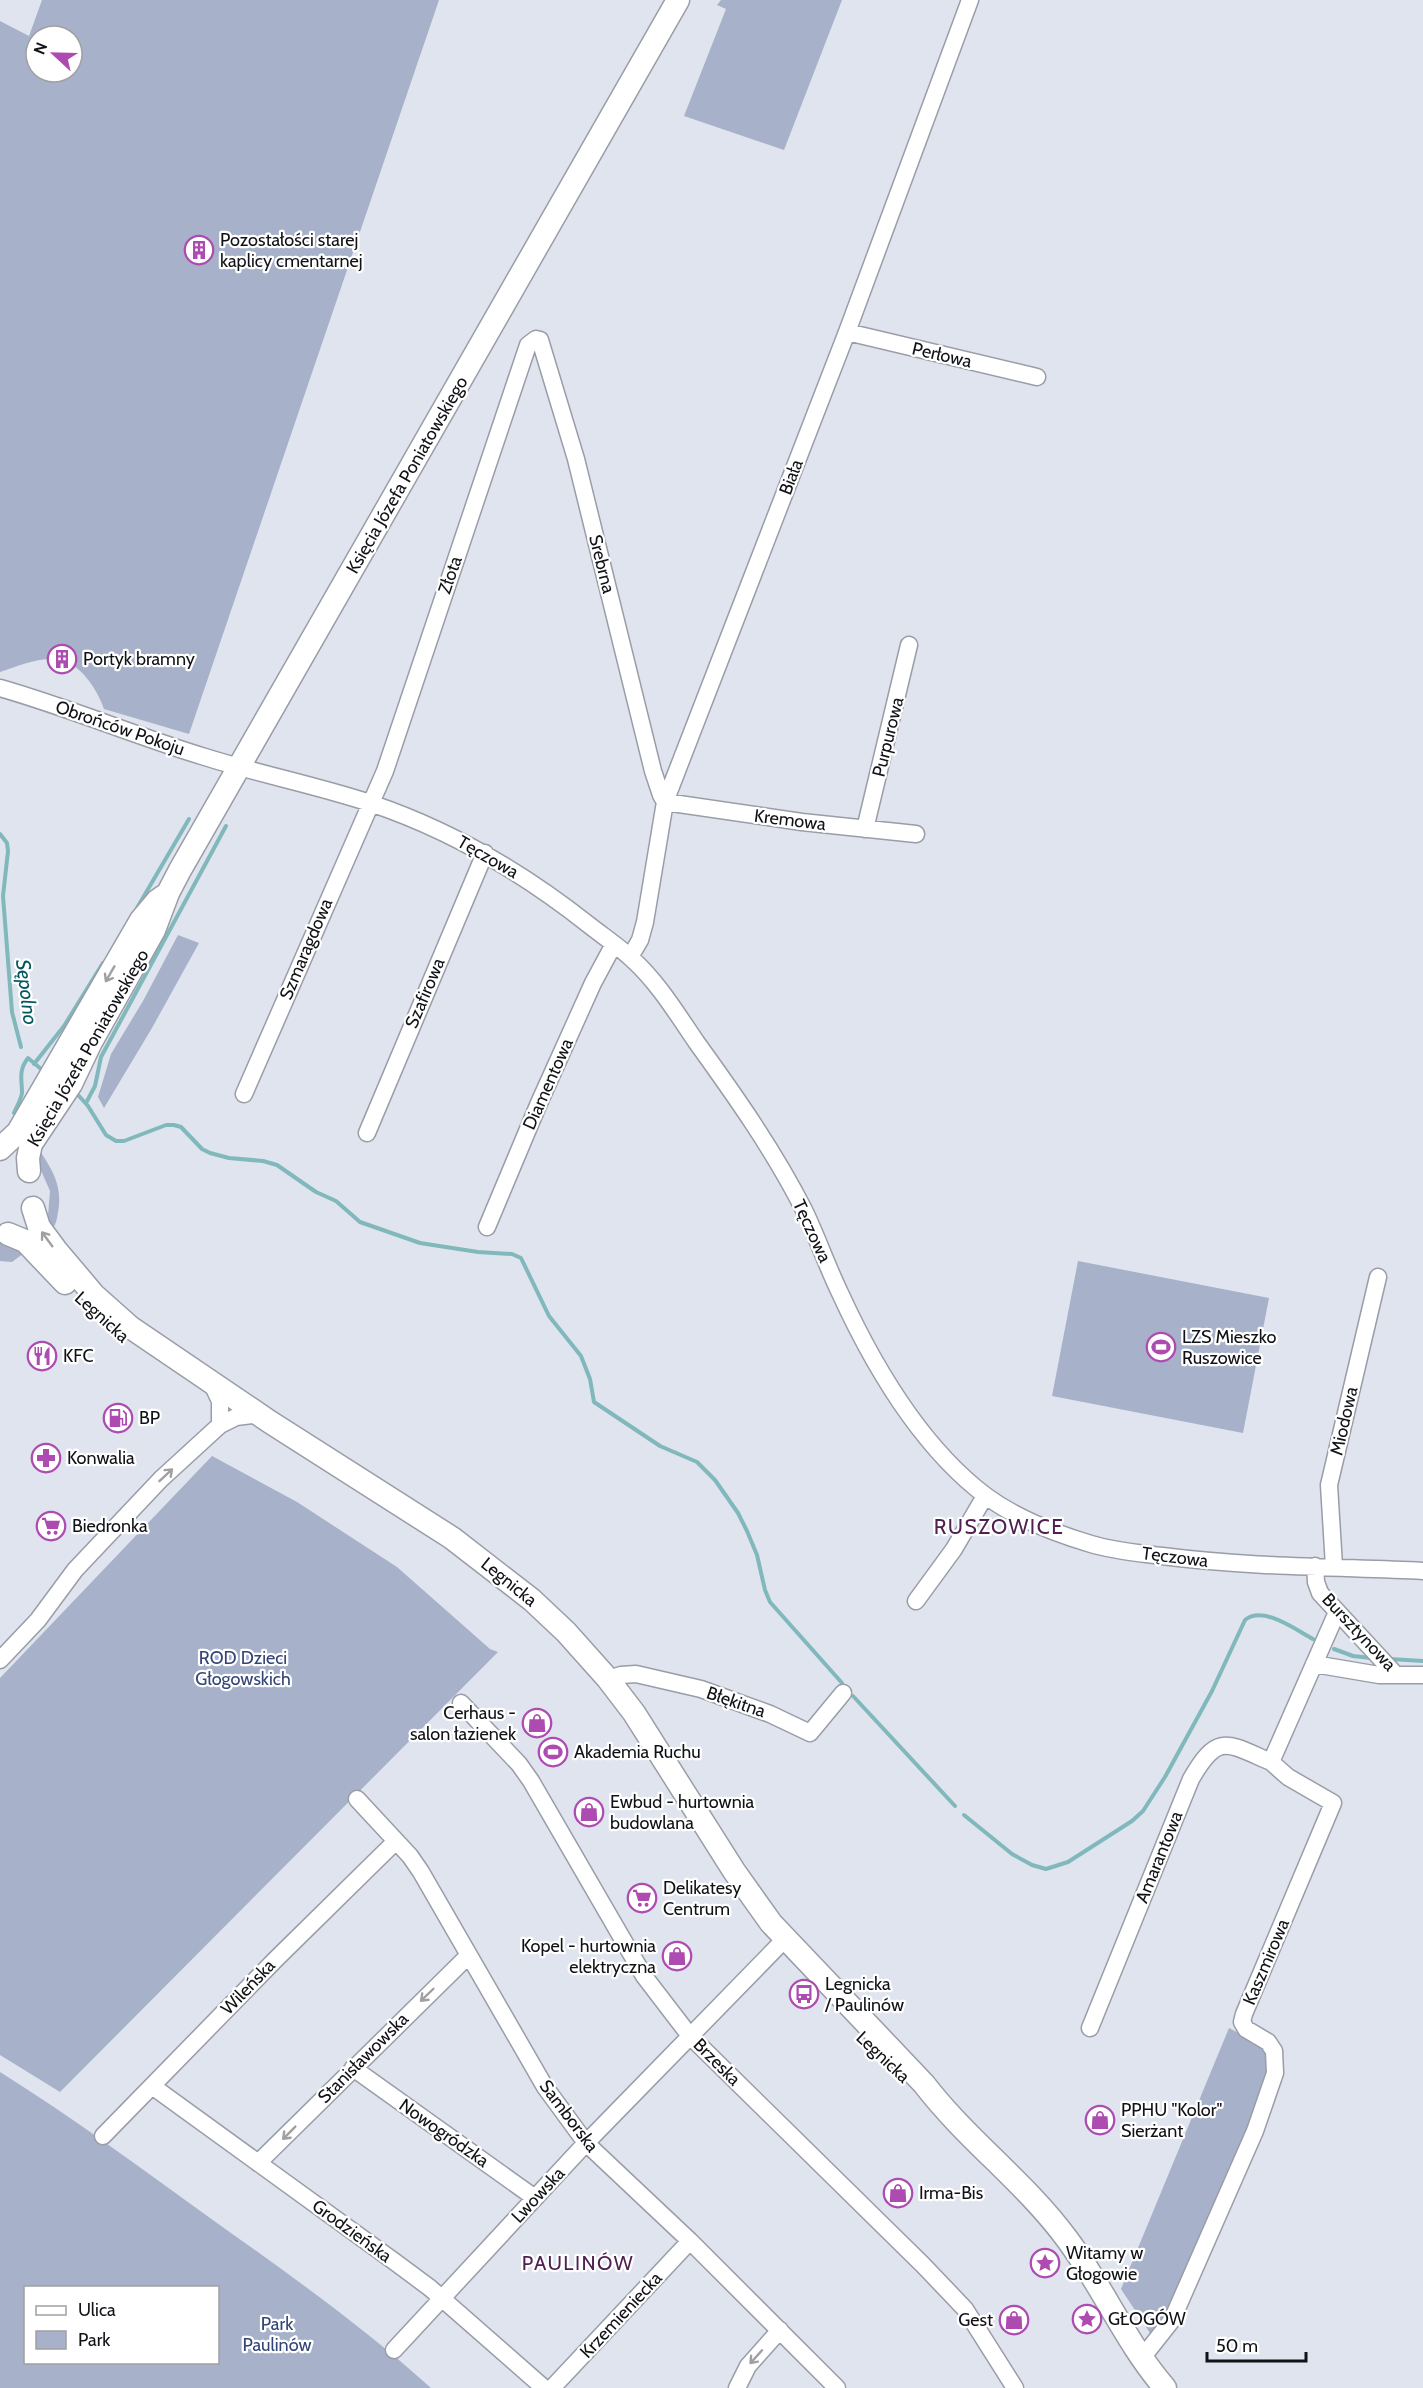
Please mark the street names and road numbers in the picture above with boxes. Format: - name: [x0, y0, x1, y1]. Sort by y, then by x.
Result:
- street label: Perłowa: [910, 337, 974, 373]
- street label: Księcia Józefa Poniatowskiego: [341, 372, 473, 578]
- street label: Biała: [774, 456, 808, 498]
- street label: Srebrna: [584, 532, 620, 596]
- street label: Złota: [433, 553, 467, 597]
- street label: Purpurowa: [867, 694, 909, 779]
- street label: Obrońców Pokoju: [53, 696, 187, 760]
- street label: Kremowa: [753, 805, 827, 835]
- street label: Tęczowa: [454, 831, 523, 883]
- street label: Szmaragdowa: [275, 895, 337, 1003]
- street label: Księcia Józefa Poniatowskiego: [22, 945, 154, 1151]
- street label: Szafirowa: [400, 954, 450, 1031]
- street label: Diamentowa: [518, 1035, 578, 1133]
- street label: Tęczowa: [788, 1196, 836, 1266]
- street label: Legnicka: [70, 1287, 134, 1347]
- street label: Miodowa: [1325, 1384, 1363, 1457]
- street label: Tęczowa: [1141, 1542, 1210, 1572]
- street label: Legnicka: [477, 1553, 542, 1611]
- street label: Bursztynowa: [1317, 1589, 1401, 1676]
- street label: Błękitna: [704, 1682, 769, 1722]
- street label: Amarantowa: [1131, 1808, 1188, 1906]
- street label: Kaszmirowa: [1238, 1915, 1294, 2008]
- street label: Wileńska: [216, 1955, 280, 2019]
- street label: Stanisławowska: [313, 2008, 413, 2108]
- street label: Legnicka: [851, 2027, 915, 2088]
- street label: Brzeska: [689, 2034, 745, 2090]
- street label: Samborska: [535, 2076, 603, 2157]
- street label: Nowogródzka: [395, 2094, 493, 2172]
- street label: Lwowska: [507, 2162, 570, 2227]
- street label: Grodzieńska: [308, 2195, 396, 2267]
- street label: Krzemieniecka: [575, 2267, 667, 2363]

